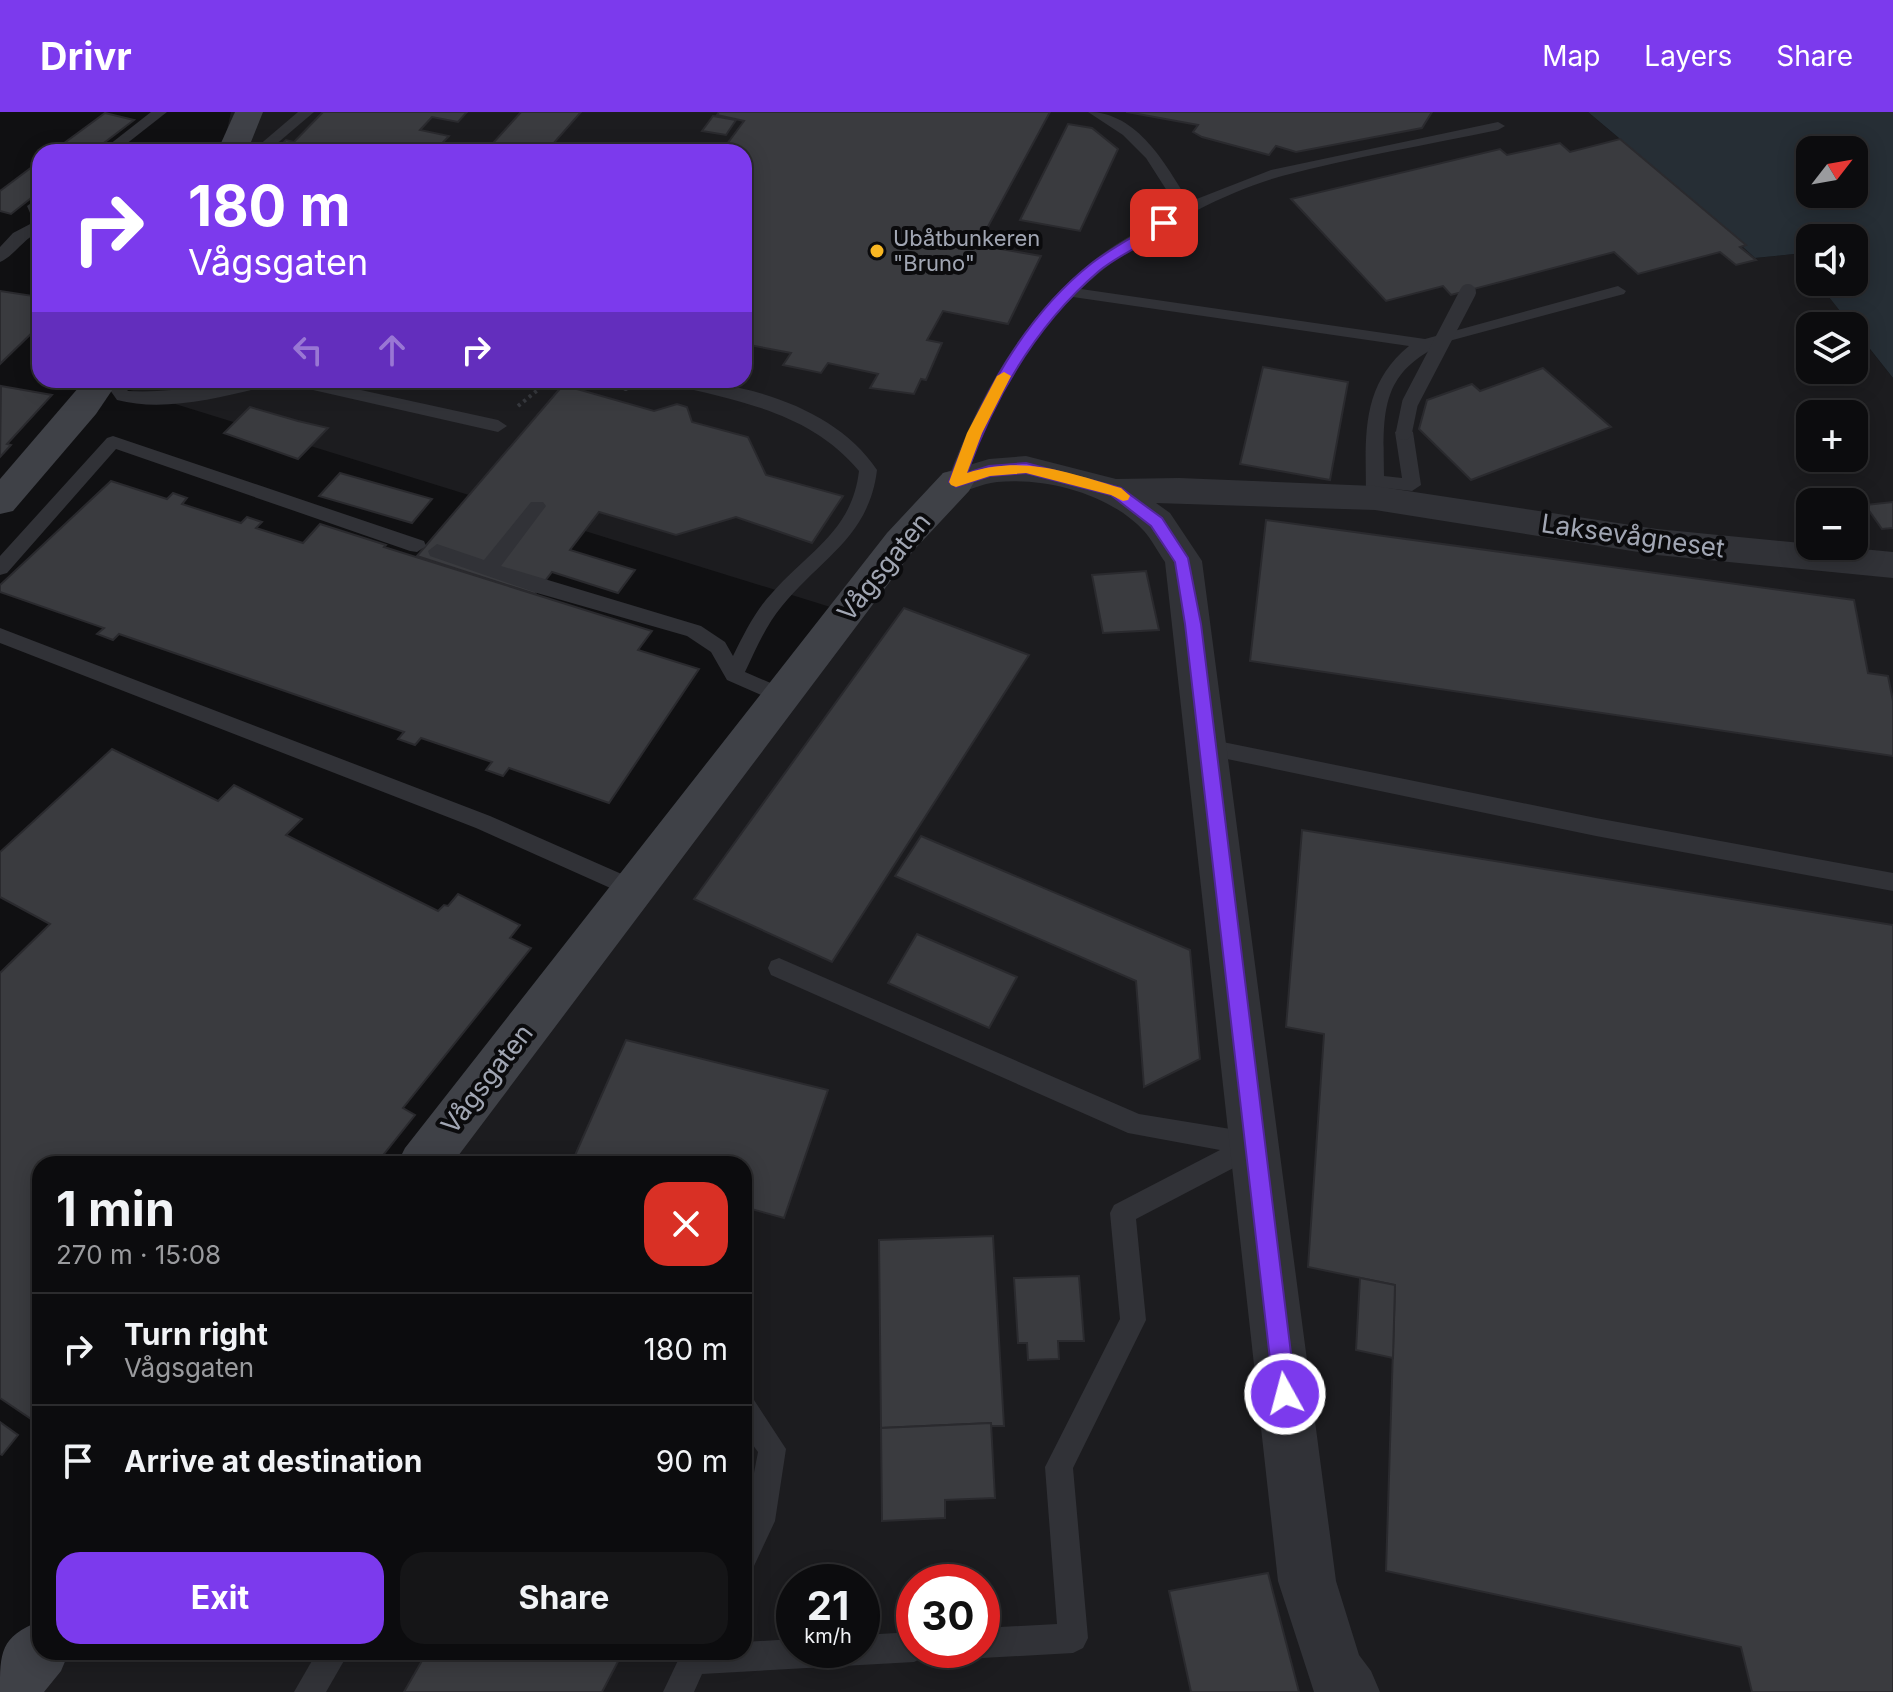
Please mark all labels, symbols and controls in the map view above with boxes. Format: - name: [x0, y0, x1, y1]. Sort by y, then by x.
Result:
- text: Drivr: [40, 33, 132, 79]
- text: Map: [1542, 39, 1600, 73]
- text: Layers: [1644, 39, 1732, 73]
- text: Share: [1776, 39, 1853, 73]
- north arrow: [1796, 136, 1868, 208]
- map controls: [1796, 136, 1868, 560]
- text: 180 m: [188, 172, 351, 240]
- icon: right: [56, 176, 160, 280]
- pin: [1130, 189, 1198, 257]
- icon: arrive: [1142, 201, 1186, 245]
- button: sound: [1796, 224, 1868, 296]
- place label: Ubåtbunkeren "Bruno": [893, 225, 1040, 276]
- text: Vågsgaten: [188, 240, 368, 284]
- marker: Ubåtbunkeren "Bruno": [868, 242, 886, 260]
- button: layers: [1796, 312, 1868, 384]
- icon: left: [286, 328, 330, 372]
- icon: ahead: [370, 328, 414, 372]
- icon: right: [454, 328, 498, 372]
- button: +: [1796, 400, 1868, 472]
- button: −: [1796, 488, 1868, 560]
- street label: Vågsgaten: [831, 506, 937, 627]
- street label: Laksevågneset: [1539, 507, 1727, 564]
- street label: Vågsgaten: [434, 1018, 539, 1140]
- text: 1 min: [56, 1179, 175, 1238]
- button: close: [644, 1182, 728, 1266]
- text: 270 m · 15:08: [56, 1239, 221, 1270]
- text: Turn right: [124, 1316, 268, 1352]
- icon: right: [56, 1327, 100, 1371]
- text: 180 m: [644, 1331, 728, 1367]
- text: Vågsgaten: [124, 1352, 254, 1383]
- position arrow: [1243, 1352, 1327, 1436]
- icon: arrive: [56, 1439, 100, 1483]
- text: Arrive at destination: [124, 1443, 422, 1479]
- text: 90 m: [656, 1443, 728, 1479]
- button: Exit: [56, 1552, 384, 1644]
- button: Share: [400, 1552, 728, 1644]
- speed limit sign: 30: [896, 1564, 1000, 1668]
- text: 21: [807, 1581, 849, 1630]
- text: km/h: [804, 1624, 852, 1648]

